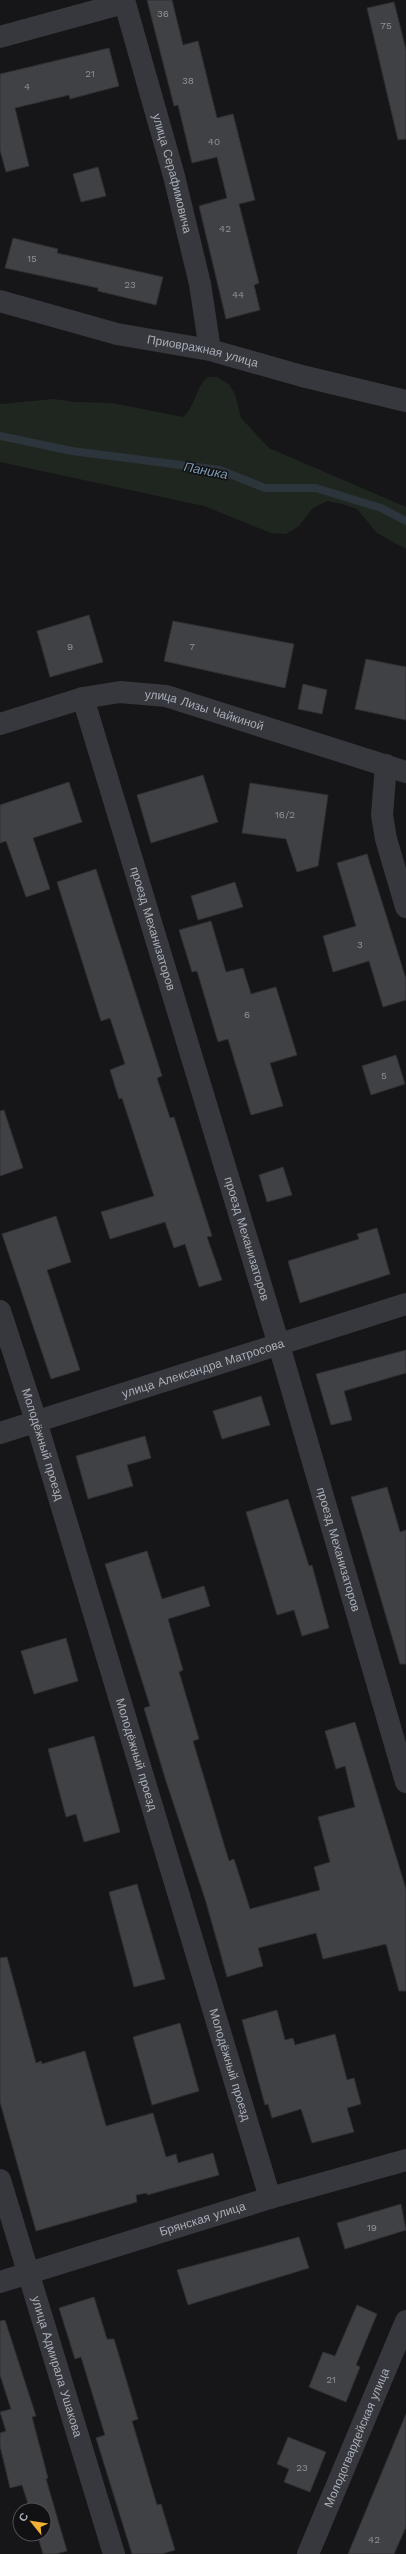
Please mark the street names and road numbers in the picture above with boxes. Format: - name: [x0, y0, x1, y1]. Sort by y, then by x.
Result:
- street label: улица Серафимовича: [150, 112, 195, 235]
- street label: Приовражная улица: [146, 332, 260, 370]
- street label: улица Лизы Чайкиной: [144, 687, 265, 733]
- street label: проезд Механизаторов: [127, 865, 178, 992]
- street label: проезд Механизаторов: [221, 1175, 272, 1302]
- street label: улица Александра Матросова: [120, 1336, 286, 1401]
- street label: Молодёжный проезд: [19, 1387, 66, 1502]
- street label: проезд Механизаторов: [314, 1486, 363, 1613]
- street label: Молодёжный проезд: [113, 1697, 160, 1812]
- street label: Молодёжный проезд: [206, 2007, 253, 2122]
- street label: Брянская улица: [158, 2199, 247, 2239]
- street label: улица Адмирала Ушакова: [29, 2294, 85, 2439]
- street label: Молодогвардейская улица: [321, 2366, 392, 2510]

